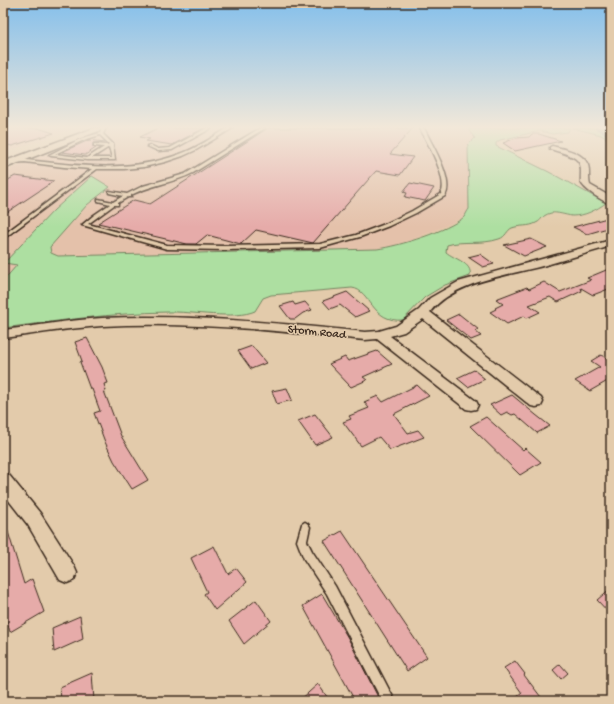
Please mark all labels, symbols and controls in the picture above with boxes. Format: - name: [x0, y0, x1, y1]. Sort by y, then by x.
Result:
- street label: Storm Road: [287, 323, 348, 343]

